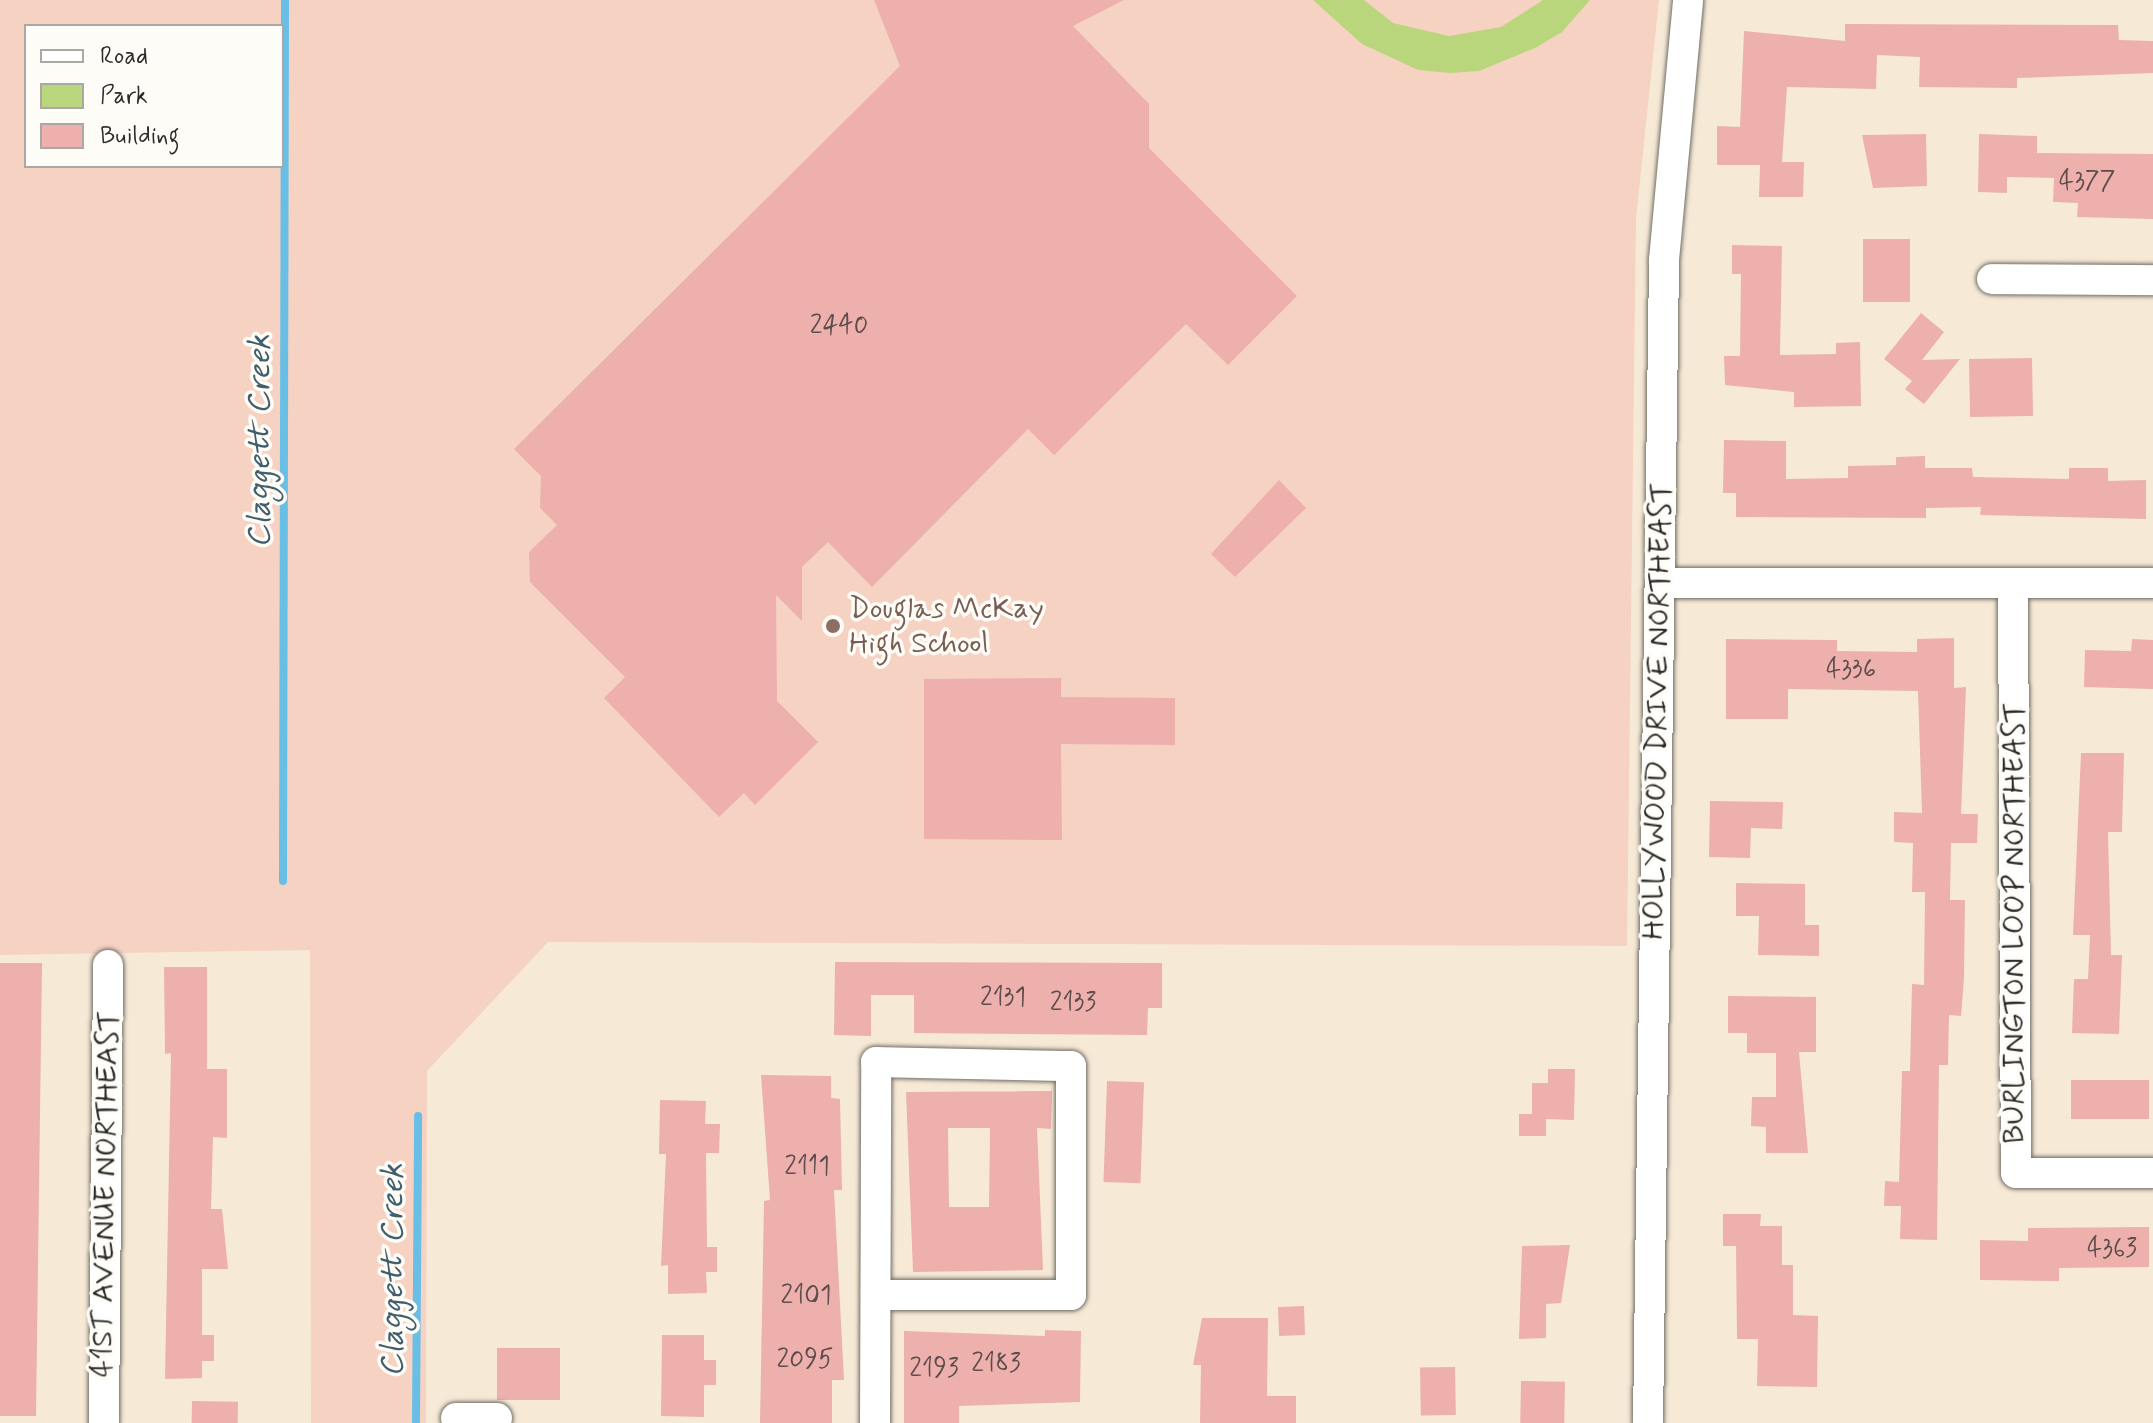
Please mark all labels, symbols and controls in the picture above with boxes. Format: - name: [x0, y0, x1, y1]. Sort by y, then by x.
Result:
- legend: [24, 24, 284, 168]
- text: Road: [100, 41, 148, 72]
- text: Park: [100, 81, 148, 112]
- text: Building: [100, 121, 180, 152]
- house number: 4377: [2059, 167, 2115, 199]
- house number: 2440: [810, 311, 868, 343]
- water label: Claggett Creek: [241, 334, 279, 548]
- street label: HOLLYWOOD DRIVE NORTHEAST: [1636, 479, 1680, 943]
- place label: Douglas McKay High School: [849, 591, 1038, 662]
- marker: Douglas McKay High School: [824, 617, 842, 635]
- house number: 4336: [1826, 655, 1876, 687]
- street label: BURLINGTON LOOP NORTHEAST: [1997, 699, 2033, 1147]
- house number: 2131: [980, 983, 1026, 1015]
- house number: 2133: [1050, 988, 1096, 1020]
- street label: 41ST AVENUE NORTHEAST: [85, 1009, 127, 1379]
- house number: 2111: [784, 1152, 830, 1184]
- water label: Claggett Creek: [374, 1163, 412, 1377]
- house number: 4363: [2087, 1234, 2137, 1266]
- house number: 2101: [780, 1281, 832, 1313]
- house number: 2095: [777, 1345, 833, 1377]
- house number: 2183: [971, 1349, 1021, 1381]
- house number: 2193: [909, 1354, 959, 1386]

